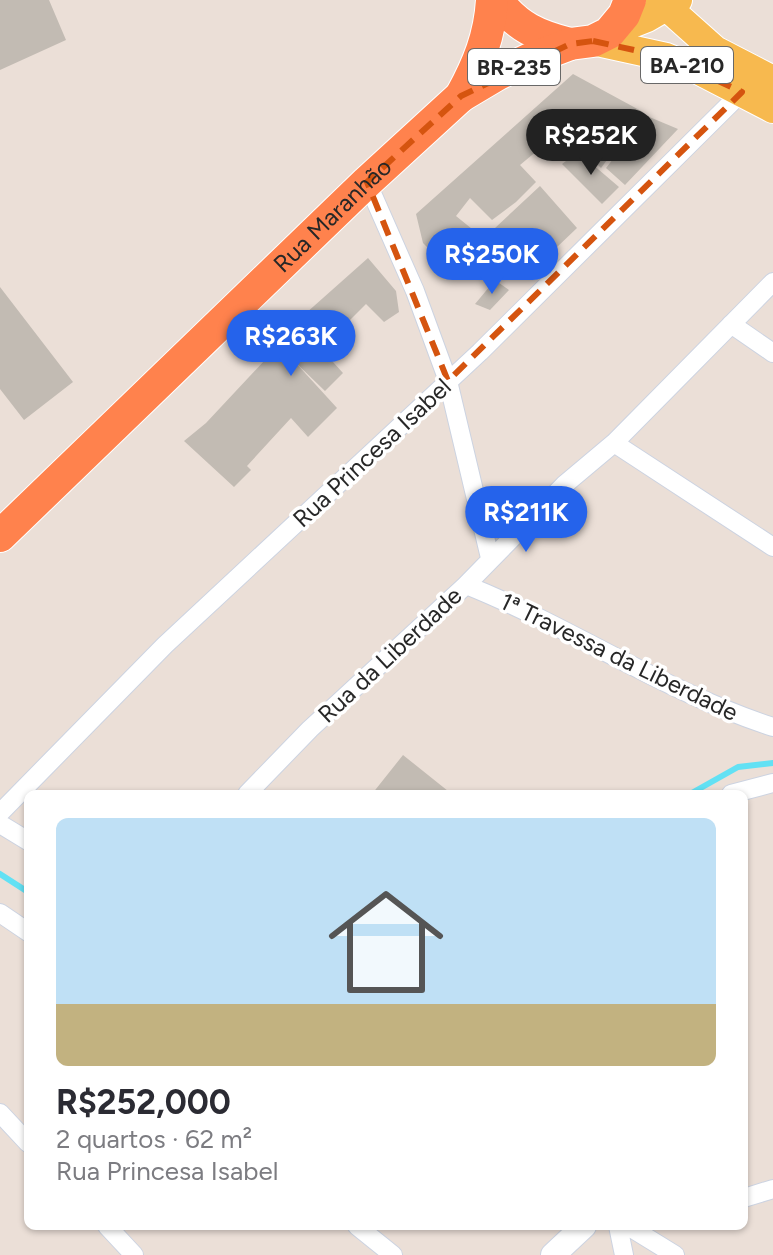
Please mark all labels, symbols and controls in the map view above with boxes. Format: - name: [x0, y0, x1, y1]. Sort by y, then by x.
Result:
- road number: BA-210: [641, 47, 733, 83]
- road number: BR-235: [468, 49, 560, 85]
- pin: R$252K: [526, 109, 656, 177]
- text: R$252K: [544, 119, 638, 151]
- street label: Rua Maranhão: [267, 152, 397, 278]
- pin: R$250K: [427, 228, 557, 296]
- text: R$250K: [444, 238, 540, 270]
- pin: R$263K: [226, 310, 356, 378]
- text: R$263K: [244, 320, 338, 352]
- street label: Rua Princesa Isabel: [287, 372, 457, 533]
- pin: R$211K: [461, 486, 591, 554]
- text: R$211K: [483, 496, 569, 528]
- street label: Rua da Liberdade: [312, 581, 467, 729]
- street label: 1ª Travessa da Liberdade: [496, 586, 743, 727]
- icon: home: [314, 870, 458, 1014]
- text: R$252,000: [56, 1082, 231, 1123]
- text: 2 quartos · 62 m²: [56, 1123, 252, 1155]
- text: Rua Princesa Isabel: [56, 1155, 278, 1187]

